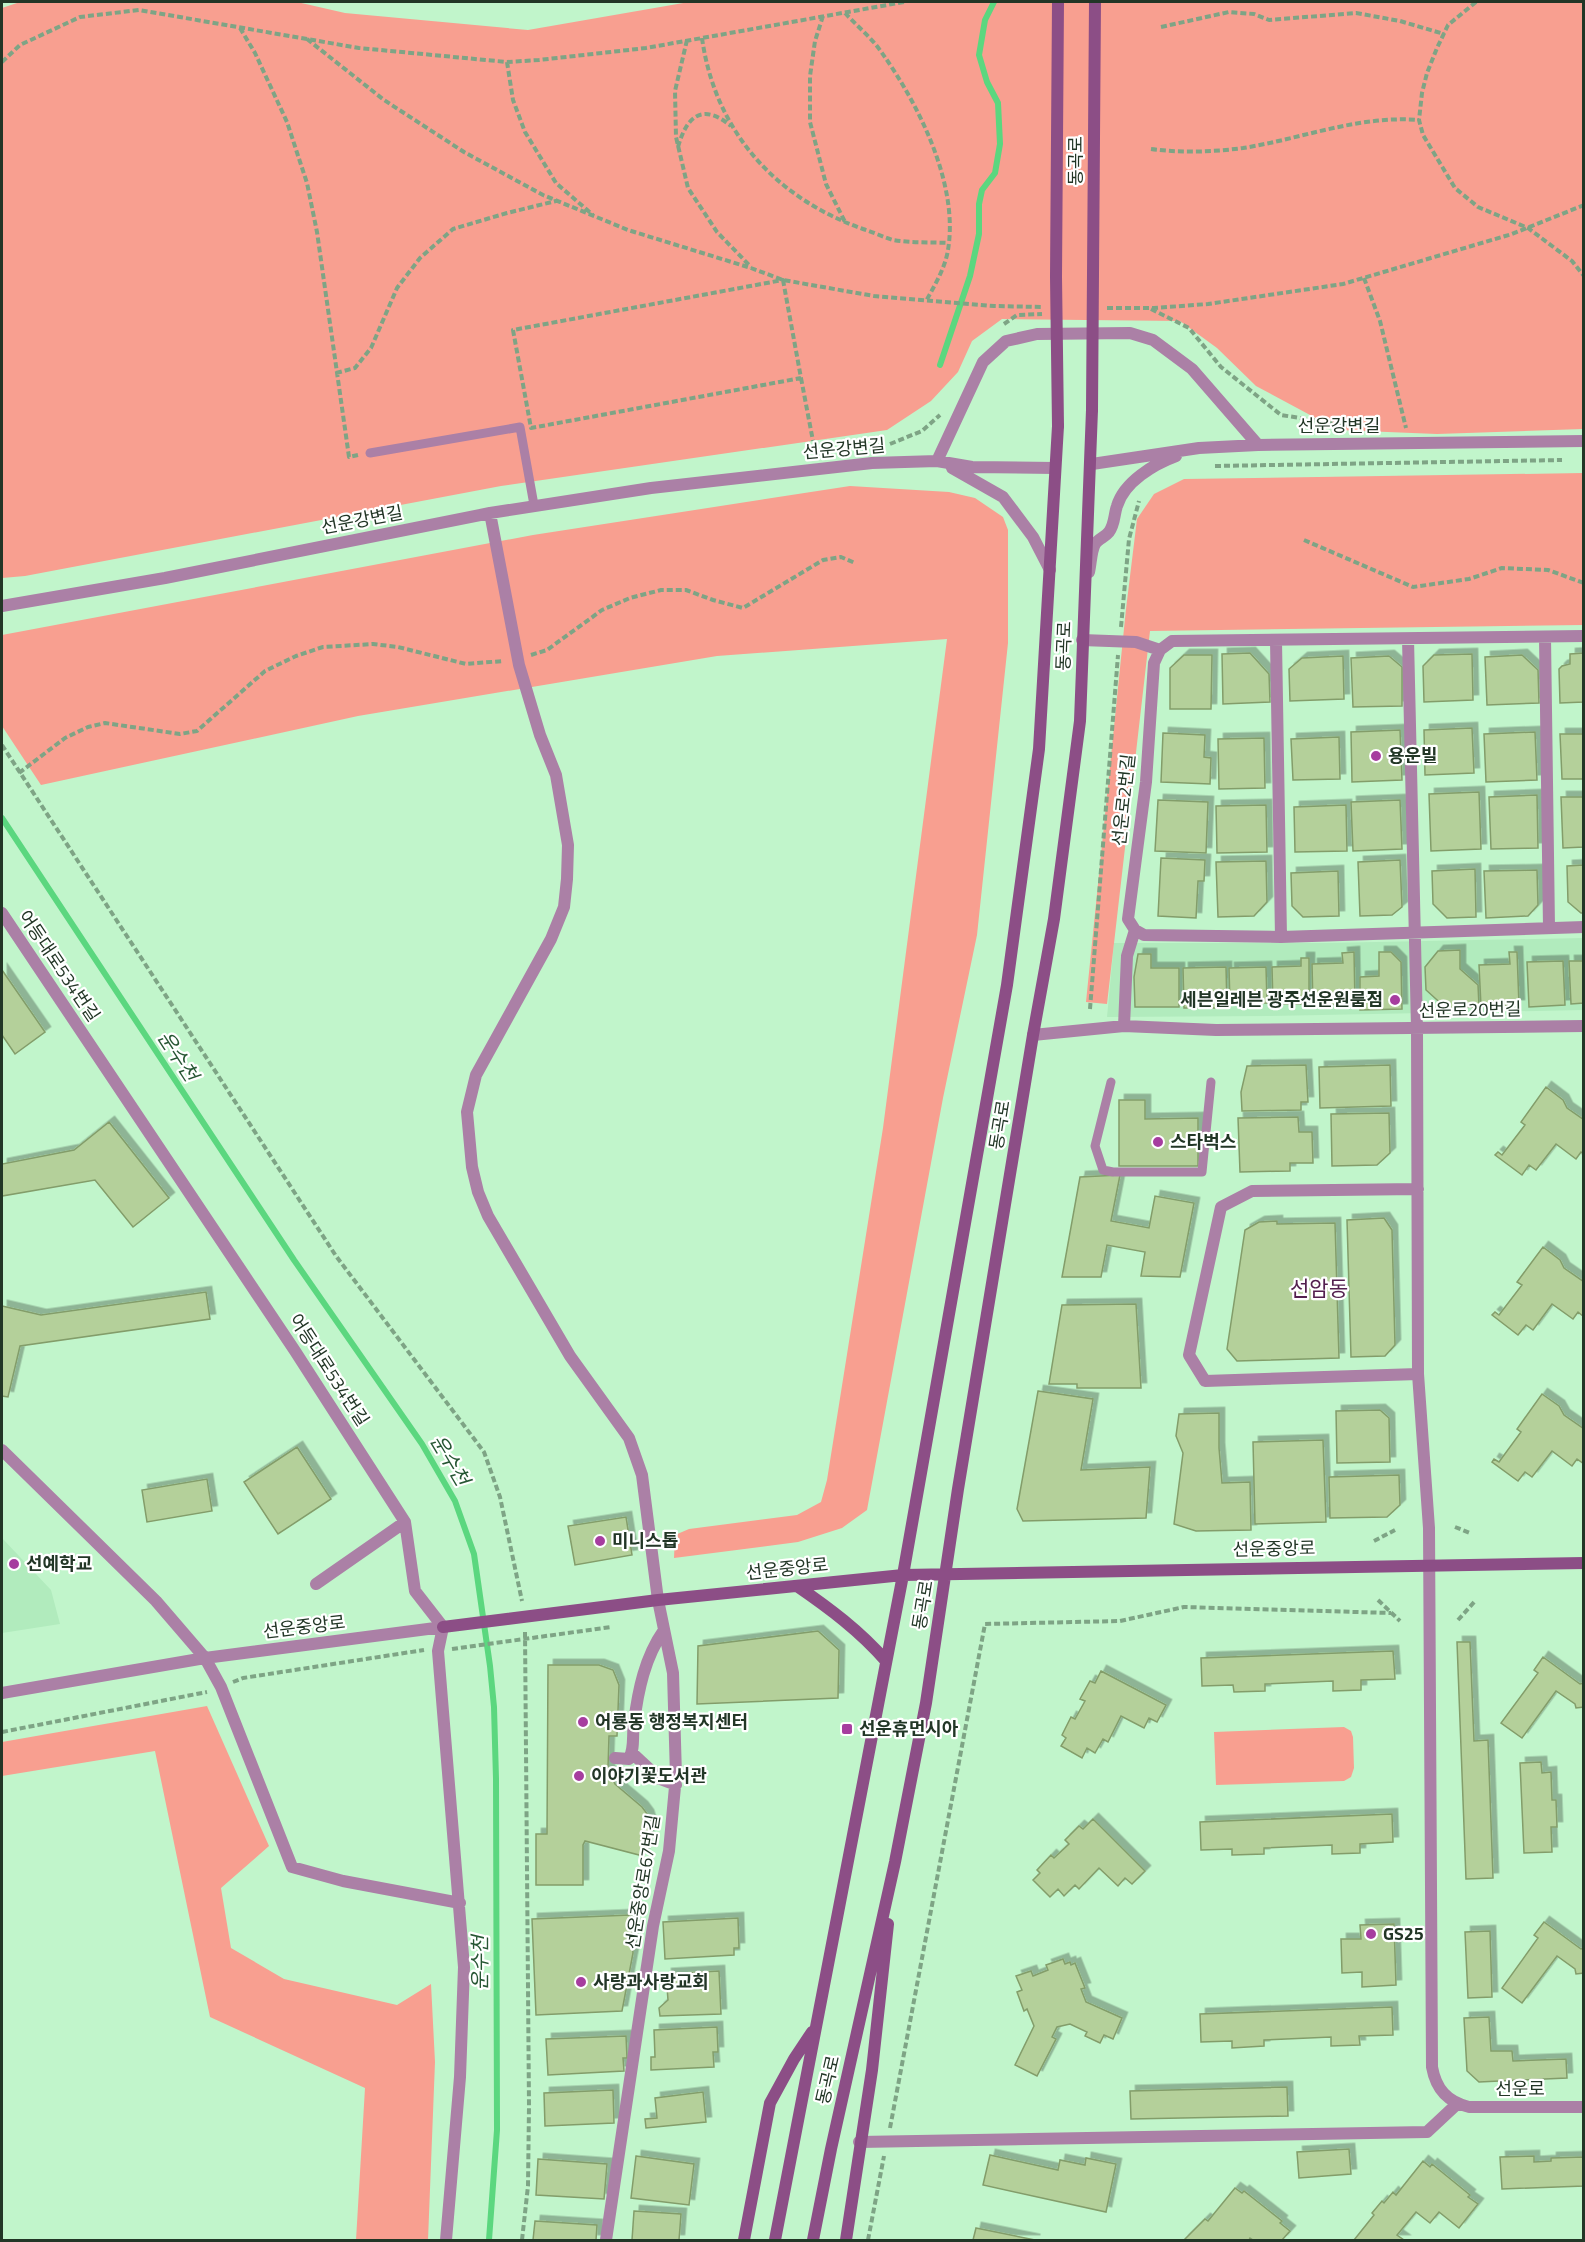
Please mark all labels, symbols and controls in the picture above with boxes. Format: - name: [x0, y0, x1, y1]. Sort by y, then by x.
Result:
- street label: 동곡로: [1062, 136, 1089, 186]
- street label: 선운강변길: [1298, 412, 1380, 439]
- street label: 선운강변길: [802, 431, 886, 466]
- street label: 선운강변길: [319, 498, 405, 541]
- street label: 동곡로: [1049, 621, 1078, 671]
- place label: 용운빌: [1388, 742, 1438, 769]
- marker: 용운빌: [1369, 749, 1383, 763]
- street label: 선운로2번길: [1105, 752, 1142, 848]
- street label: 어등대로534번길: [12, 904, 107, 1027]
- place label: 세븐일레븐 광주선운원룸점: [1180, 986, 1383, 1013]
- marker: 세븐일레븐 광주선운원룸점: [1388, 993, 1402, 1007]
- street label: 선운로20번길: [1418, 995, 1522, 1024]
- water label: 운수천: [150, 1024, 208, 1089]
- street label: 동곡로: [982, 1098, 1017, 1152]
- place label: 스타벅스: [1170, 1128, 1236, 1155]
- marker: 스타벅스: [1151, 1135, 1165, 1149]
- district label: 선암동: [1290, 1272, 1348, 1304]
- street label: 어등대로534번길: [283, 1308, 376, 1431]
- water label: 운수천: [423, 1428, 479, 1494]
- place label: 미니스톱: [612, 1527, 678, 1554]
- marker: 미니스톱: [593, 1534, 607, 1548]
- street label: 선운중앙로: [1232, 1534, 1316, 1563]
- place label: 선예학교: [26, 1550, 92, 1577]
- street label: 선운중앙로: [744, 1551, 830, 1586]
- marker: 선예학교: [7, 1557, 21, 1571]
- street label: 동곡로: [905, 1578, 940, 1632]
- street label: 선운중앙로: [261, 1608, 347, 1645]
- place label: 어룡동 행정복지센터: [595, 1708, 748, 1735]
- marker: 어룡동 행정복지센터: [576, 1715, 590, 1729]
- place label: 선운휴먼시아: [859, 1715, 959, 1742]
- marker: 선운휴먼시아: [840, 1722, 854, 1736]
- place label: 이야기꽃도서관: [591, 1762, 707, 1789]
- marker: 이야기꽃도서관: [572, 1769, 586, 1783]
- street label: 선운중앙로67번길: [619, 1813, 666, 1951]
- place label: GS25: [1383, 1920, 1424, 1947]
- marker: GS25: [1364, 1927, 1378, 1941]
- water label: 운수천: [464, 1933, 495, 1991]
- place label: 사랑과사랑교회: [593, 1968, 709, 1995]
- marker: 사랑과사랑교회: [574, 1975, 588, 1989]
- street label: 동곡로: [809, 2053, 846, 2107]
- street label: 선운로: [1495, 2075, 1545, 2102]

